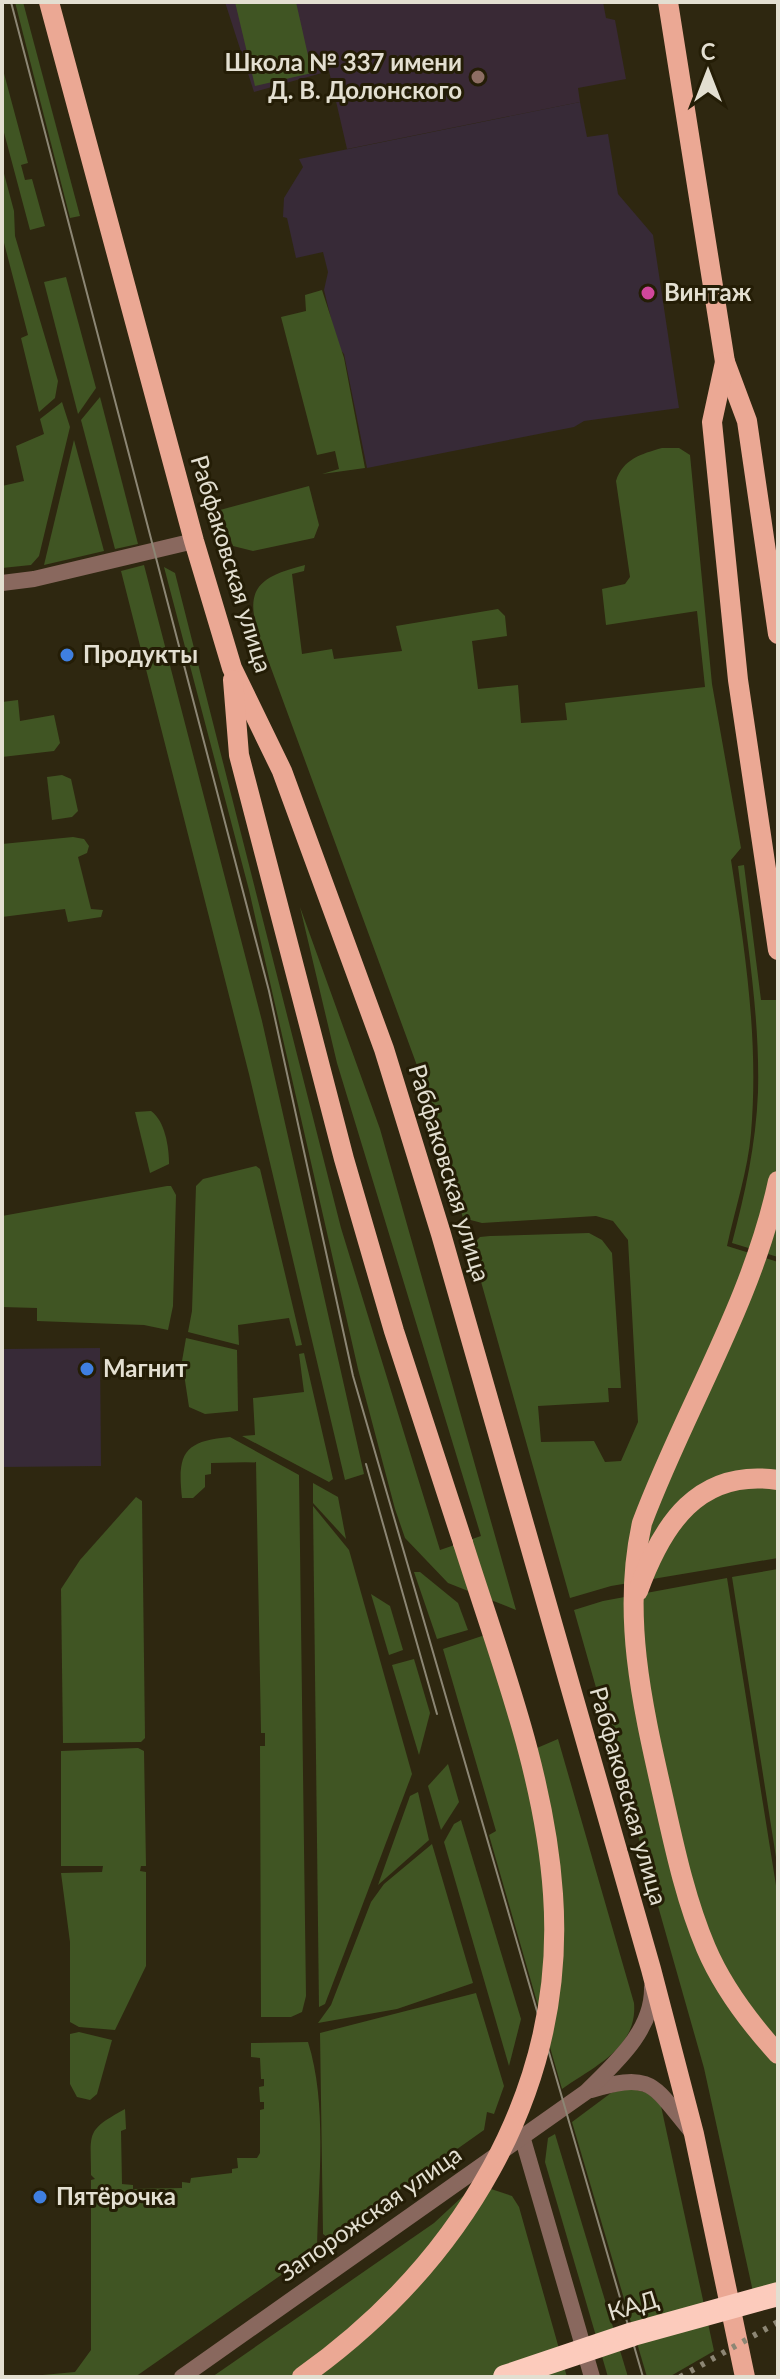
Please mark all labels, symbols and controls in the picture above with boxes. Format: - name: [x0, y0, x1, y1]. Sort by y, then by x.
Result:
- north arrow: [668, 32, 748, 112]
- text: С: [701, 38, 716, 65]
- place label: Школа № 337 имени Д. В. Долонского: [224, 47, 462, 104]
- marker: Школа № 337 имени Д. В. Долонского: [469, 68, 487, 86]
- place label: Винтаж: [664, 277, 752, 306]
- marker: Винтаж: [639, 284, 657, 302]
- street label: Рабфаковская улица: [186, 451, 279, 676]
- place label: Продукты: [83, 639, 198, 668]
- marker: Продукты: [58, 646, 76, 664]
- street label: Рабфаковская улица: [404, 1060, 497, 1285]
- place label: Магнит: [103, 1353, 188, 1382]
- marker: Магнит: [78, 1360, 96, 1378]
- street label: Рабфаковская улица: [584, 1683, 674, 1908]
- street label: Запорожская улица: [272, 2139, 466, 2287]
- place label: Пятёрочка: [56, 2181, 176, 2210]
- marker: Пятёрочка: [31, 2188, 49, 2206]
- street label: КАД: [604, 2283, 662, 2326]

